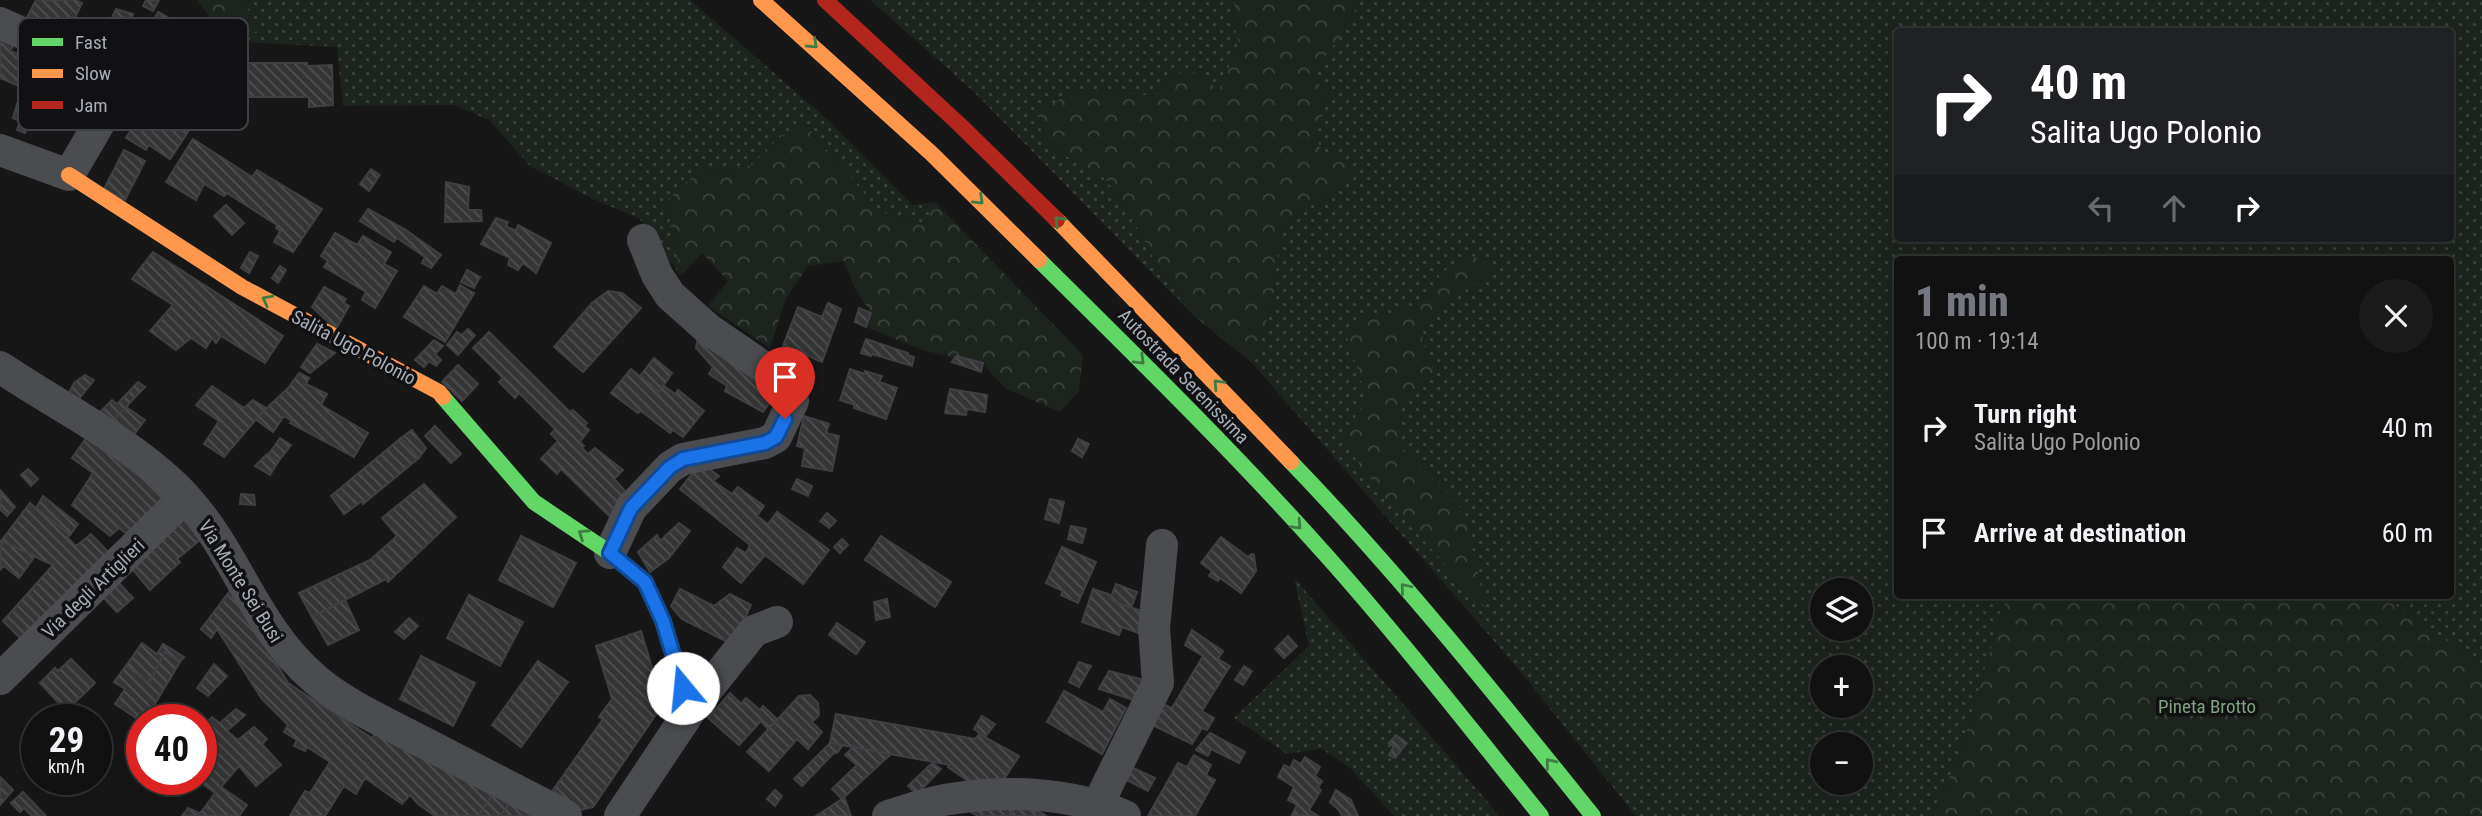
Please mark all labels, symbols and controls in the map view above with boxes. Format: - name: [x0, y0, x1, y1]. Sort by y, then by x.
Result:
- legend: [18, 18, 248, 130]
- text: Fast: [75, 31, 107, 54]
- one-way arrow: [805, 36, 818, 49]
- text: 40 m: [2030, 54, 2127, 111]
- icon: right: [1915, 56, 2006, 147]
- text: Slow: [75, 62, 111, 85]
- text: Jam: [75, 94, 108, 117]
- text: Salita Ugo Polonio: [2030, 113, 2262, 151]
- icon: left: [2082, 189, 2120, 227]
- icon: ahead: [2155, 189, 2193, 227]
- icon: right: [2228, 189, 2266, 227]
- one-way arrow: [971, 191, 984, 204]
- one-way arrow: [1054, 217, 1067, 230]
- text: 1 min: [1915, 277, 2009, 326]
- button: close: [2359, 279, 2433, 353]
- one-way arrow: [262, 295, 274, 308]
- street label: Autostrada Serenissima: [1113, 304, 1254, 449]
- street label: Salita Ugo Polonio: [288, 305, 420, 390]
- text: 100 m · 19:14: [1915, 328, 2039, 355]
- pin: [755, 347, 815, 419]
- one-way arrow: [1132, 352, 1145, 365]
- icon: arrive: [766, 358, 804, 396]
- one-way arrow: [1214, 379, 1227, 392]
- text: Turn right: [1974, 399, 2076, 429]
- icon: right: [1915, 409, 1953, 447]
- text: 40 m: [2382, 413, 2433, 443]
- text: Salita Ugo Polonio: [1974, 429, 2141, 456]
- icon: arrive: [1915, 514, 1953, 552]
- street label: Via Monte Sei Busi: [194, 516, 288, 647]
- one-way arrow: [1289, 517, 1301, 530]
- text: Arrive at destination: [1974, 518, 2186, 548]
- text: 60 m: [2382, 518, 2433, 548]
- one-way arrow: [578, 530, 591, 542]
- street label: Via degli Artiglieri: [37, 534, 149, 643]
- map controls: [1810, 578, 1873, 795]
- button: layers: [1810, 578, 1873, 641]
- one-way arrow: [1401, 583, 1413, 596]
- position arrow: [646, 651, 720, 725]
- button: +: [1810, 655, 1873, 718]
- park label: Pineta Brotto: [2158, 695, 2256, 718]
- speed limit sign: 40: [126, 704, 217, 795]
- text: 29: [49, 720, 84, 761]
- button: −: [1810, 732, 1873, 795]
- text: km/h: [48, 756, 85, 777]
- one-way arrow: [1546, 758, 1558, 771]

